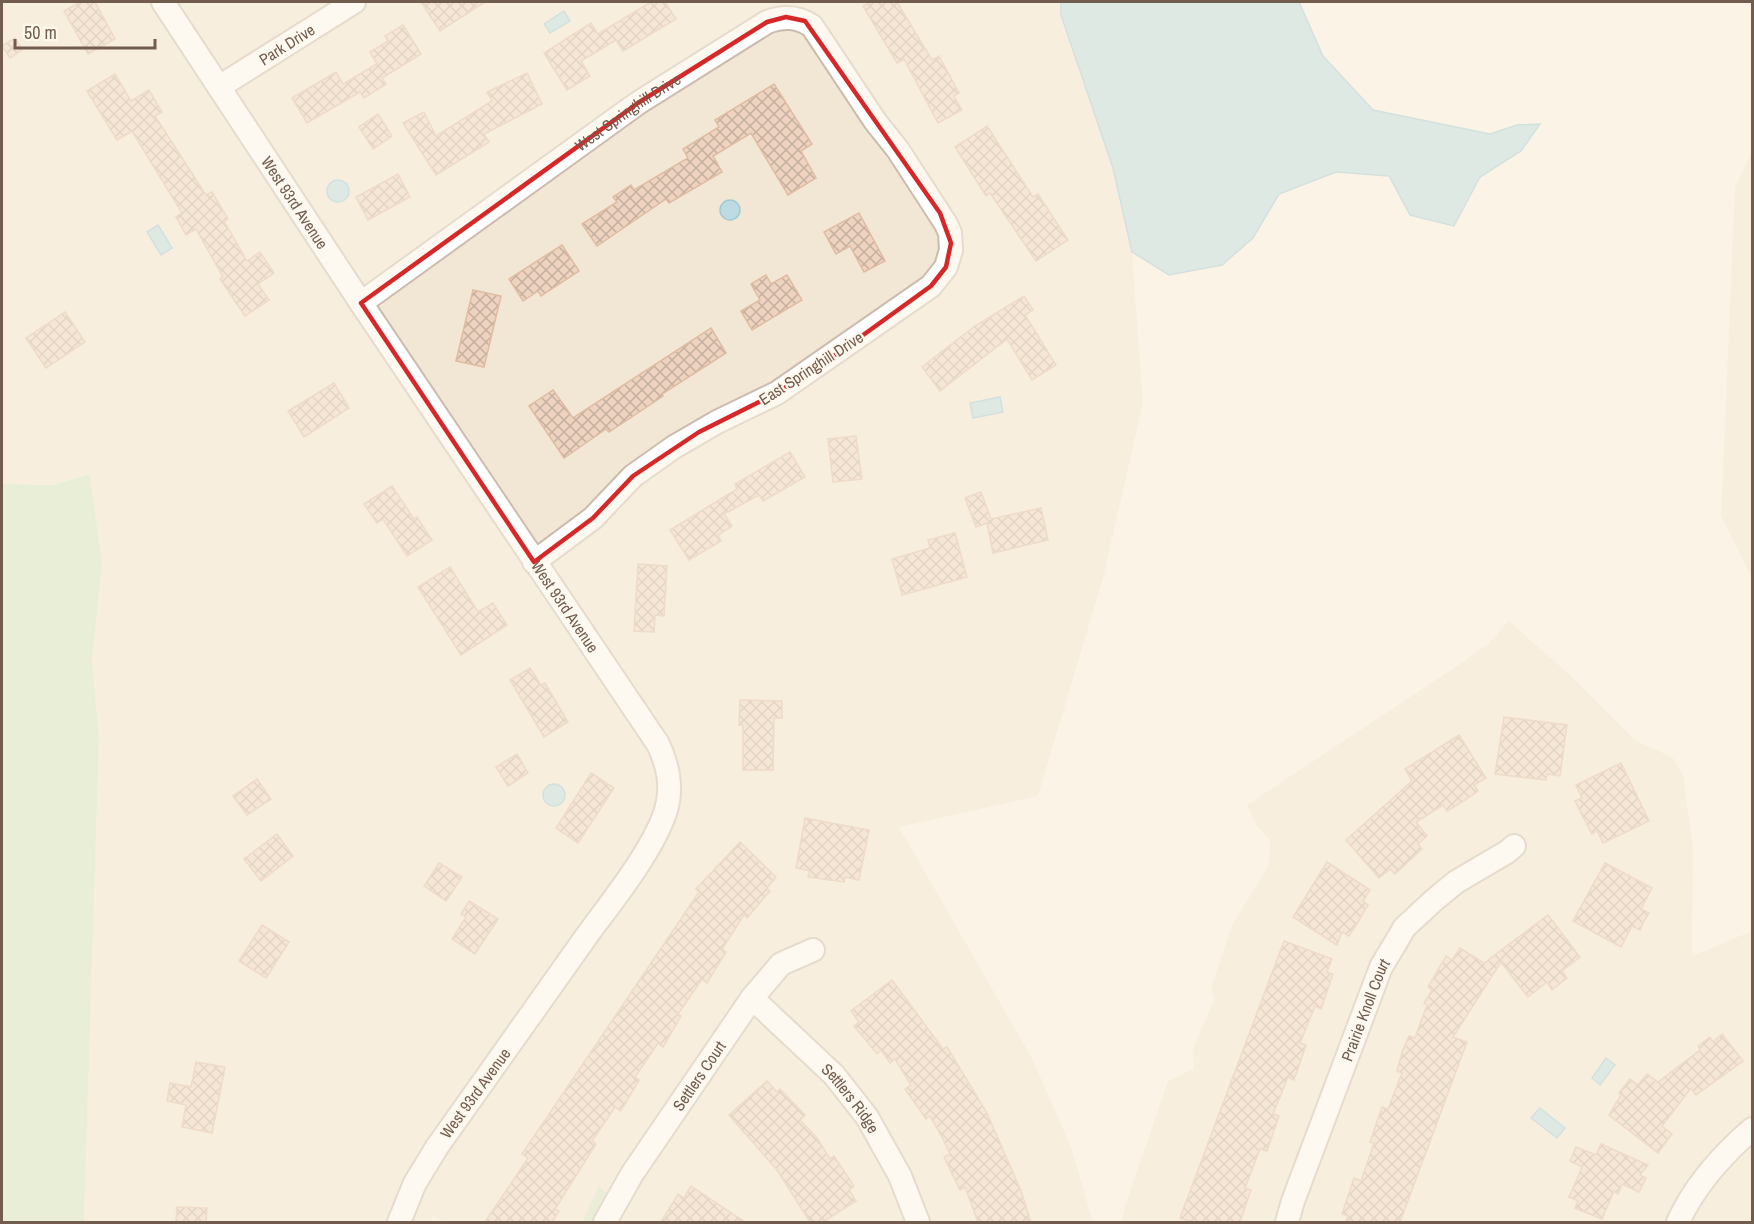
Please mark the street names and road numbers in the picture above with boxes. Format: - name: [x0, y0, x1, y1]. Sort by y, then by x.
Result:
- street label: Park Drive: [255, 19, 319, 70]
- street label: West Springhill Drive: [570, 68, 685, 156]
- street label: West 93rd Avenue: [256, 152, 333, 253]
- street label: East Springhill Drive: [755, 326, 867, 410]
- street label: West 93rd Avenue: [526, 556, 604, 657]
- street label: Prairie Knoll Court: [1336, 954, 1395, 1064]
- street label: Settlers Court: [667, 1036, 731, 1115]
- street label: West 93rd Avenue: [435, 1043, 515, 1143]
- street label: Settlers Ridge: [817, 1058, 885, 1137]

